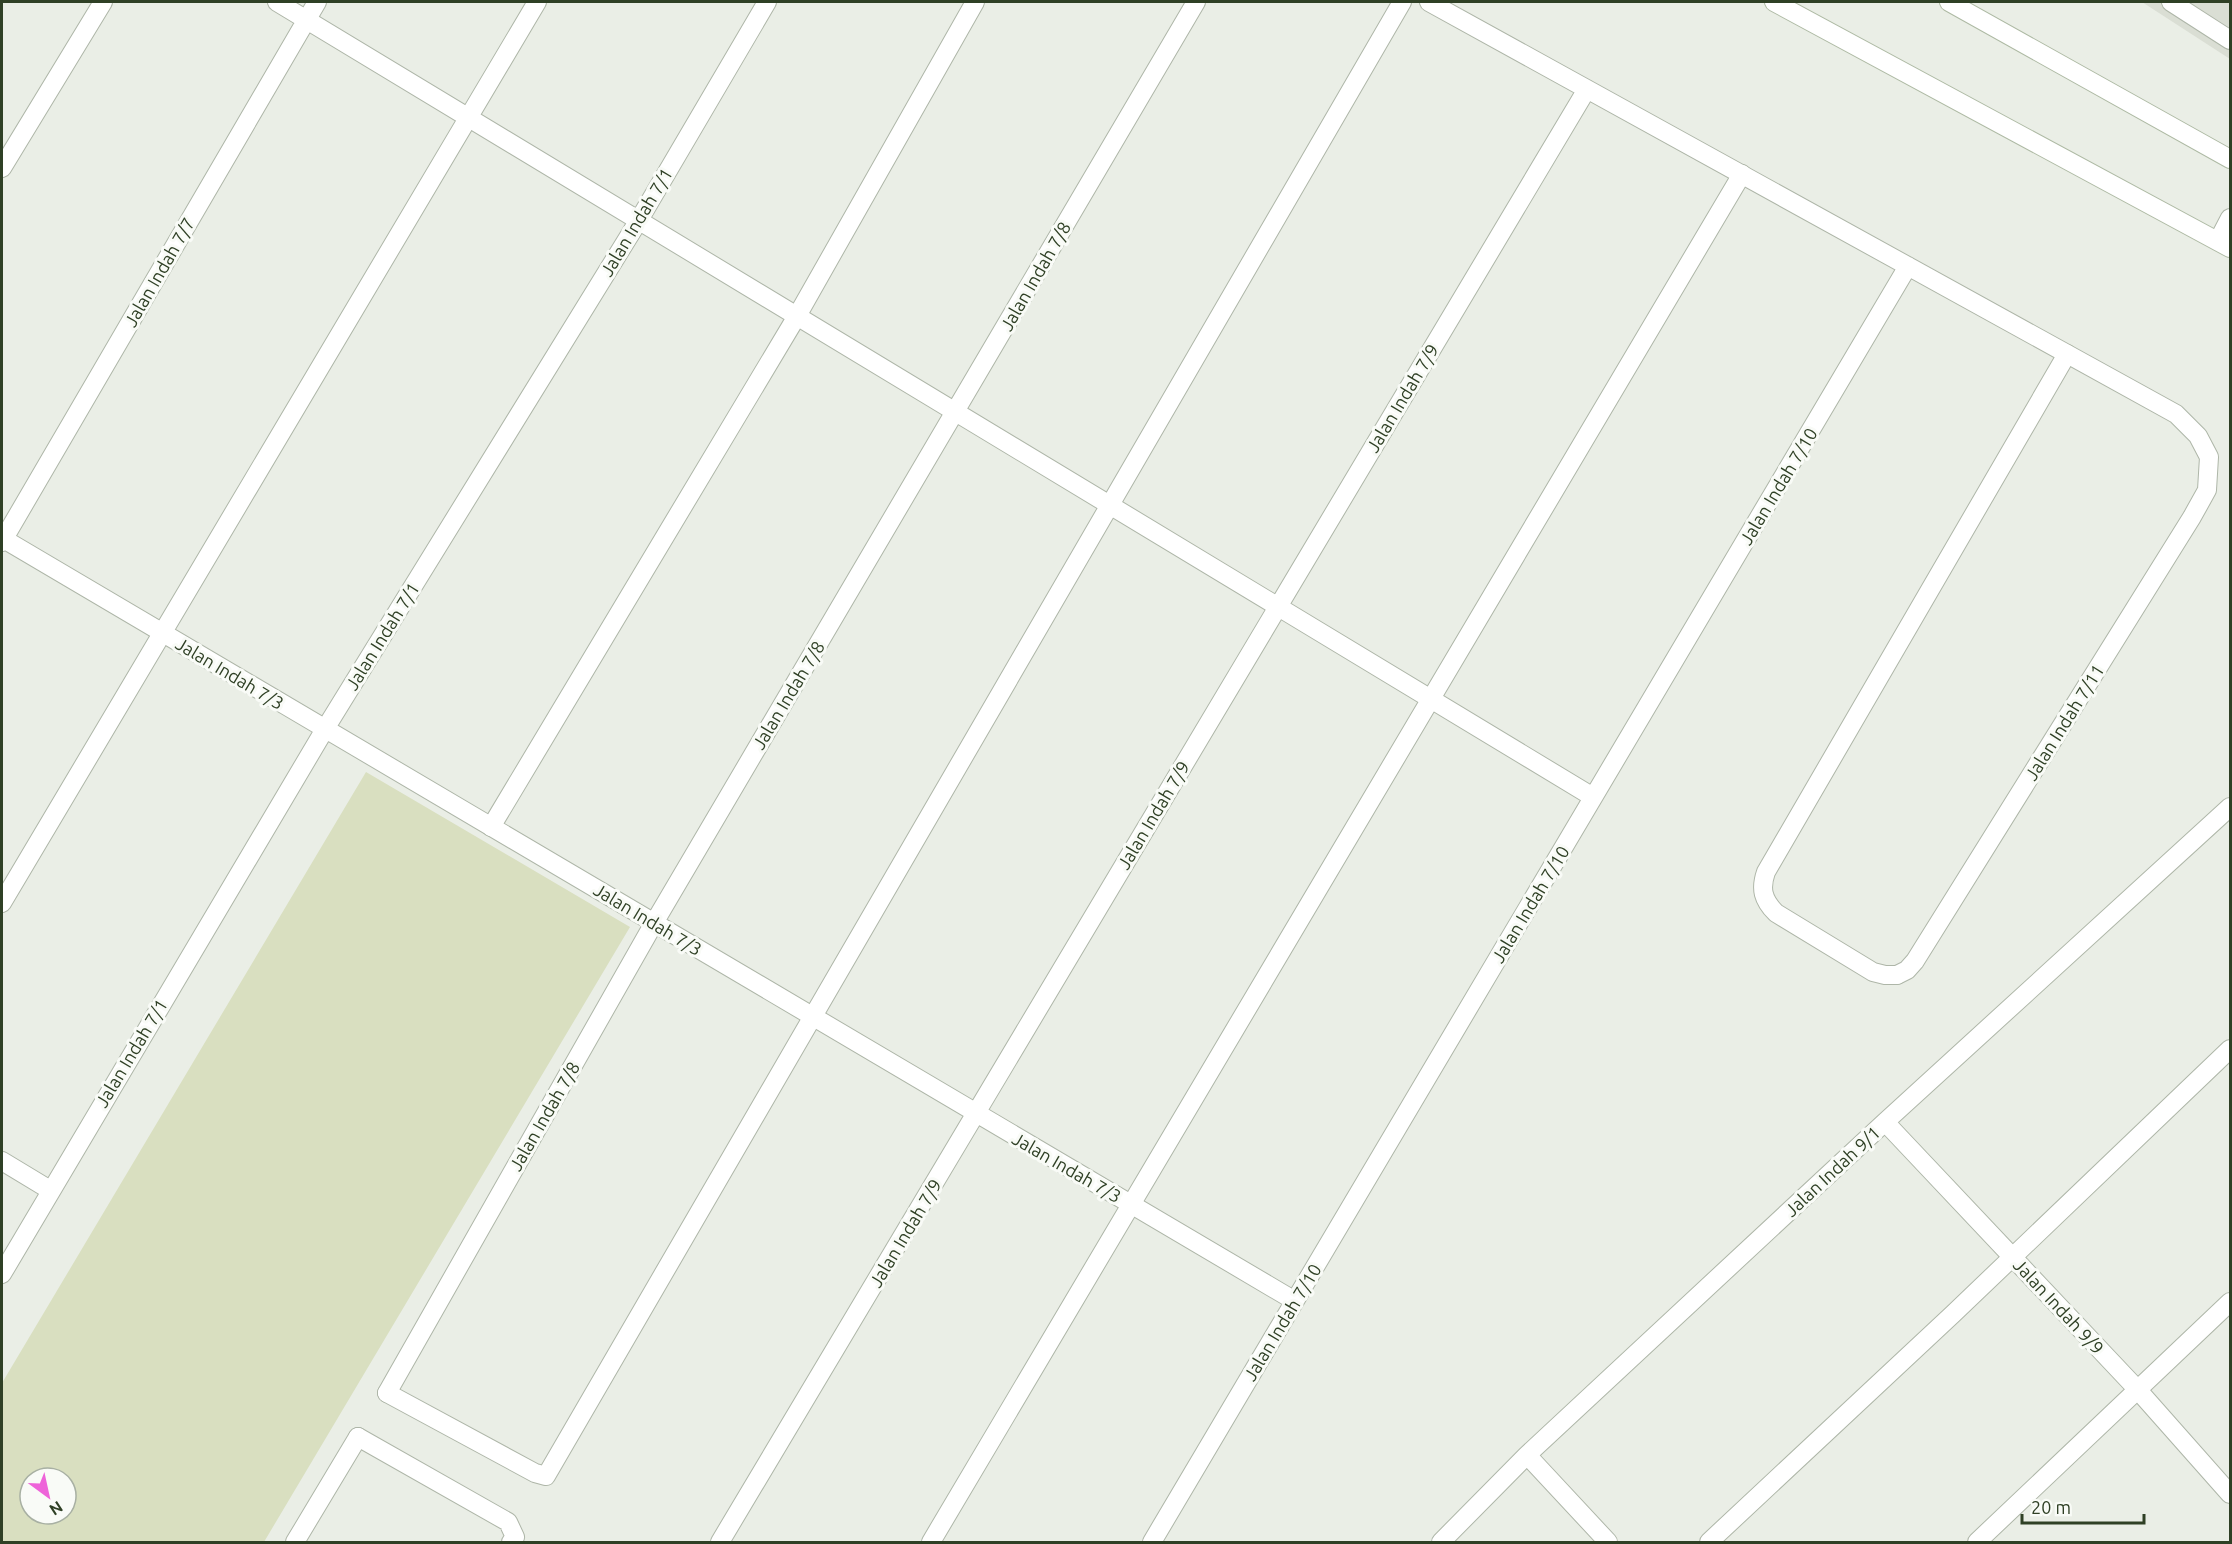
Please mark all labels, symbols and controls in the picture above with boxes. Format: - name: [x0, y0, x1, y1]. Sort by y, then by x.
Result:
- street label: Jalan Indah 7/1: [596, 164, 676, 280]
- street label: Jalan Indah 7/7: [120, 214, 198, 330]
- street label: Jalan Indah 7/8: [996, 218, 1074, 334]
- street label: Jalan Indah 7/9: [1362, 340, 1442, 456]
- street label: Jalan Indah 7/10: [1735, 424, 1821, 548]
- street label: Jalan Indah 7/1: [341, 579, 423, 693]
- street label: Jalan Indah 7/3: [172, 633, 288, 713]
- street label: Jalan Indah 7/8: [748, 637, 828, 753]
- street label: Jalan Indah 7/11: [2020, 660, 2108, 784]
- street label: Jalan Indah 7/9: [1113, 757, 1193, 873]
- street label: Jalan Indah 7/10: [1487, 842, 1573, 966]
- street label: Jalan Indah 7/3: [590, 879, 706, 959]
- street label: Jalan Indah 7/1: [91, 995, 171, 1111]
- street label: Jalan Indah 7/8: [505, 1058, 583, 1174]
- street label: Jalan Indah 9/1: [1780, 1122, 1884, 1220]
- street label: Jalan Indah 7/3: [1009, 1128, 1125, 1206]
- street label: Jalan Indah 7/9: [865, 1175, 945, 1291]
- street label: Jalan Indah 9/9: [2010, 1254, 2108, 1358]
- street label: Jalan Indah 7/10: [1239, 1260, 1325, 1384]
- north arrow: [18, 1466, 78, 1526]
- scale bar: [2022, 1487, 2144, 1525]
- text: 20 m: [2031, 1497, 2071, 1517]
- text: N: [46, 1498, 66, 1519]

